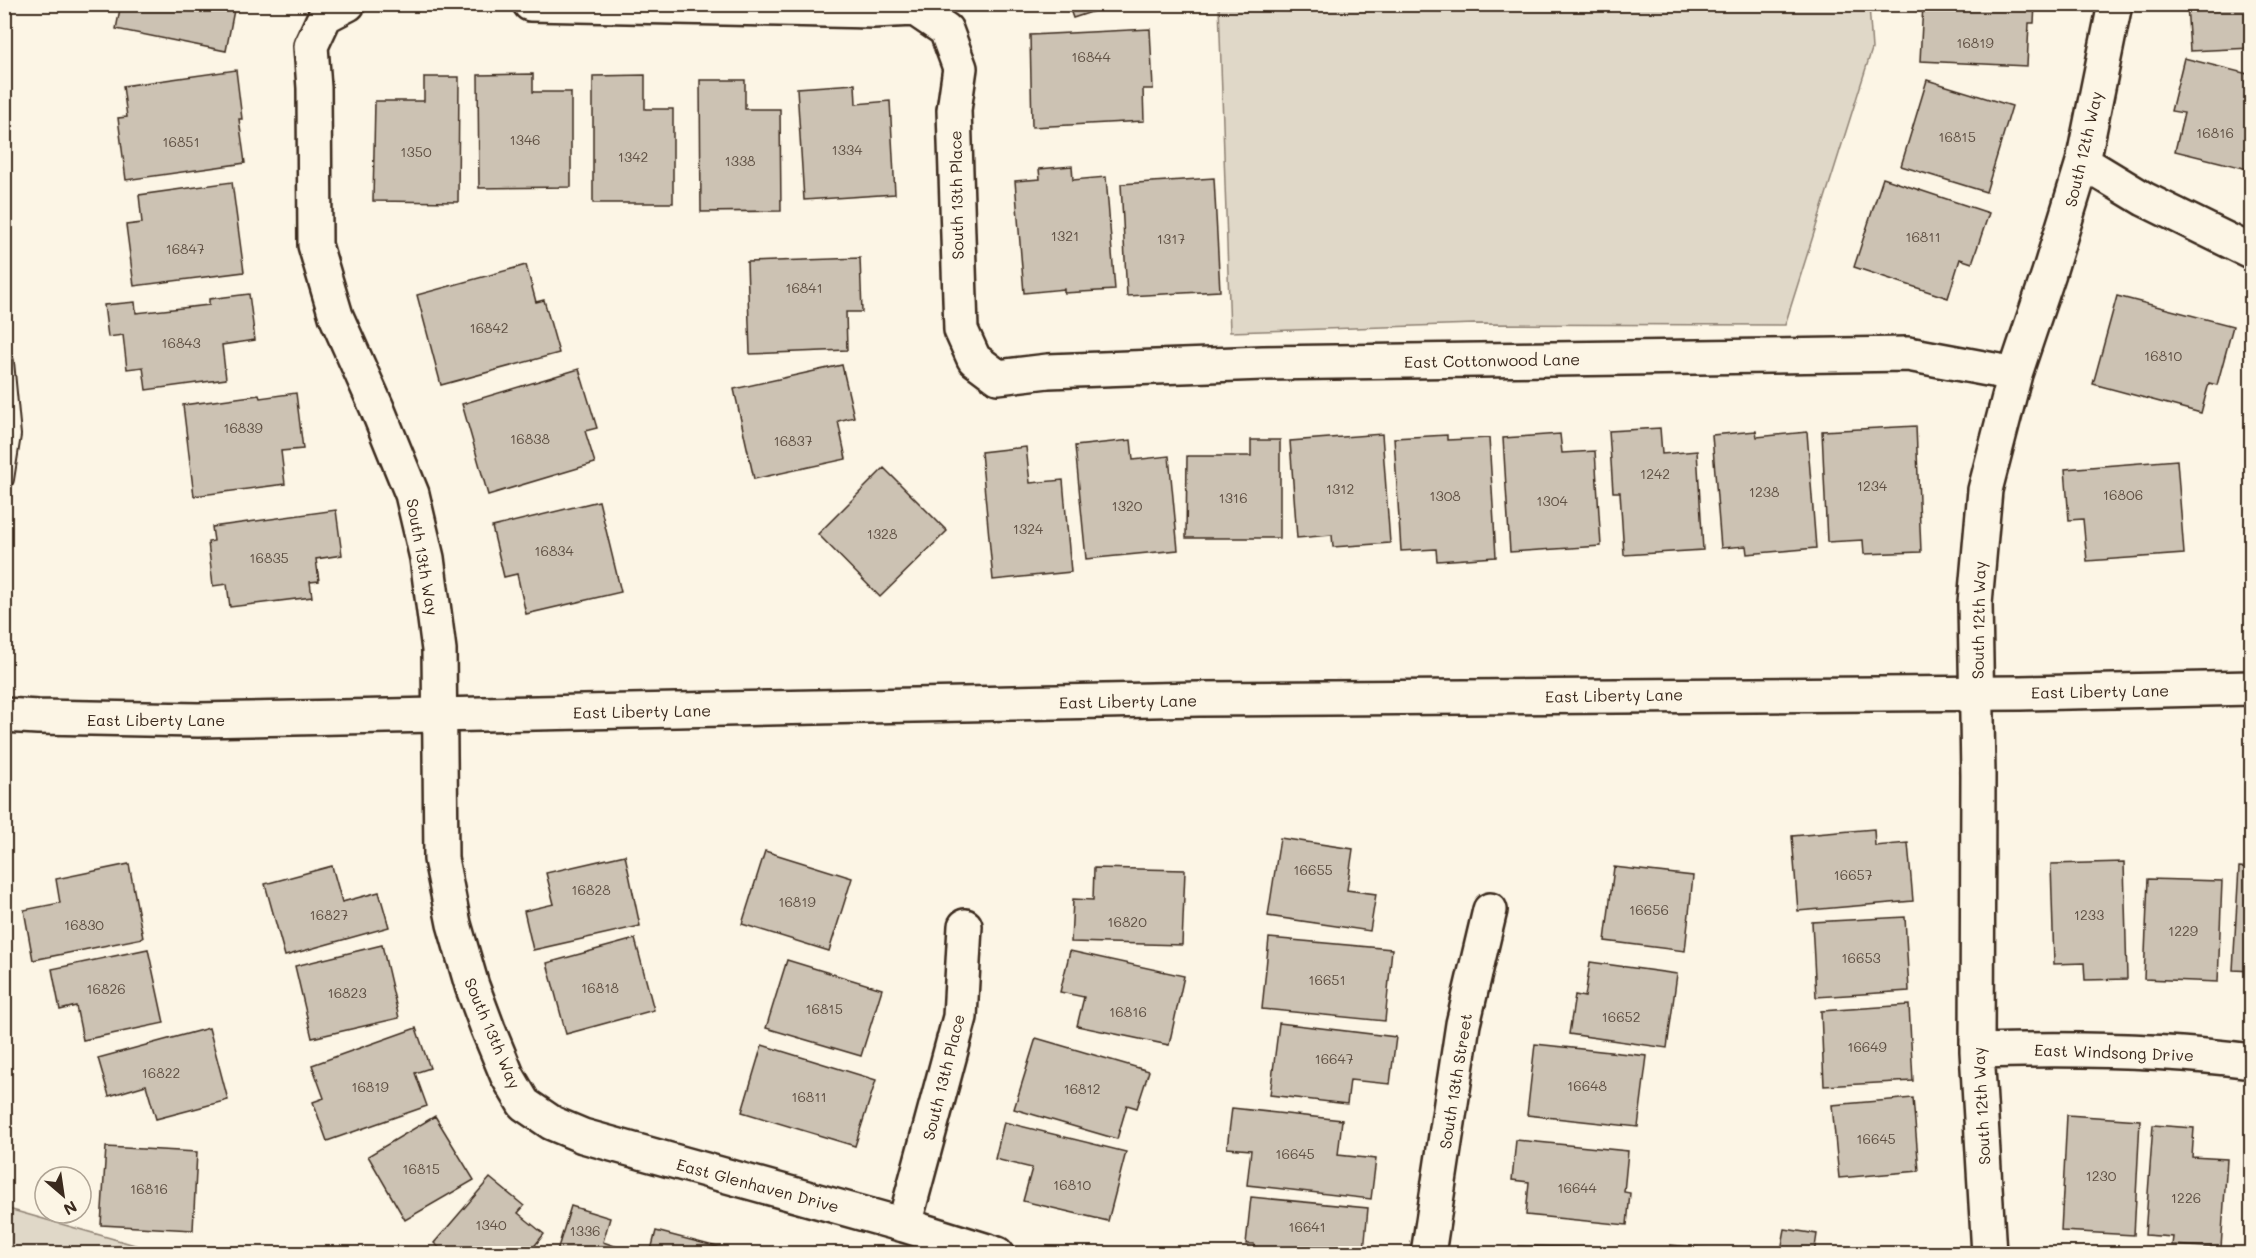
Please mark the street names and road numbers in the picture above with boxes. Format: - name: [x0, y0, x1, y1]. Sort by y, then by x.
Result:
- street label: South 12th Way: [2059, 89, 2107, 209]
- street label: South 13th Place: [944, 130, 968, 260]
- street label: East Cottonwood Lane: [1404, 348, 1580, 372]
- street label: South 13th Way: [402, 497, 444, 617]
- street label: South 12th Way: [1966, 561, 1990, 679]
- street label: East Liberty Lane: [2031, 679, 2169, 703]
- street label: East Liberty Lane: [1545, 683, 1683, 707]
- street label: East Liberty Lane: [1059, 689, 1197, 713]
- street label: East Liberty Lane: [573, 699, 711, 723]
- street label: East Liberty Lane: [87, 709, 225, 730]
- street label: South 13th Way: [460, 974, 526, 1092]
- street label: South 13th Place: [917, 1012, 969, 1142]
- street label: South 13th Street: [1434, 1012, 1476, 1150]
- street label: East Windsong Drive: [2034, 1039, 2194, 1065]
- street label: South 12th Way: [1967, 1047, 1995, 1165]
- street label: East Glenhaven Drive: [674, 1153, 842, 1217]

